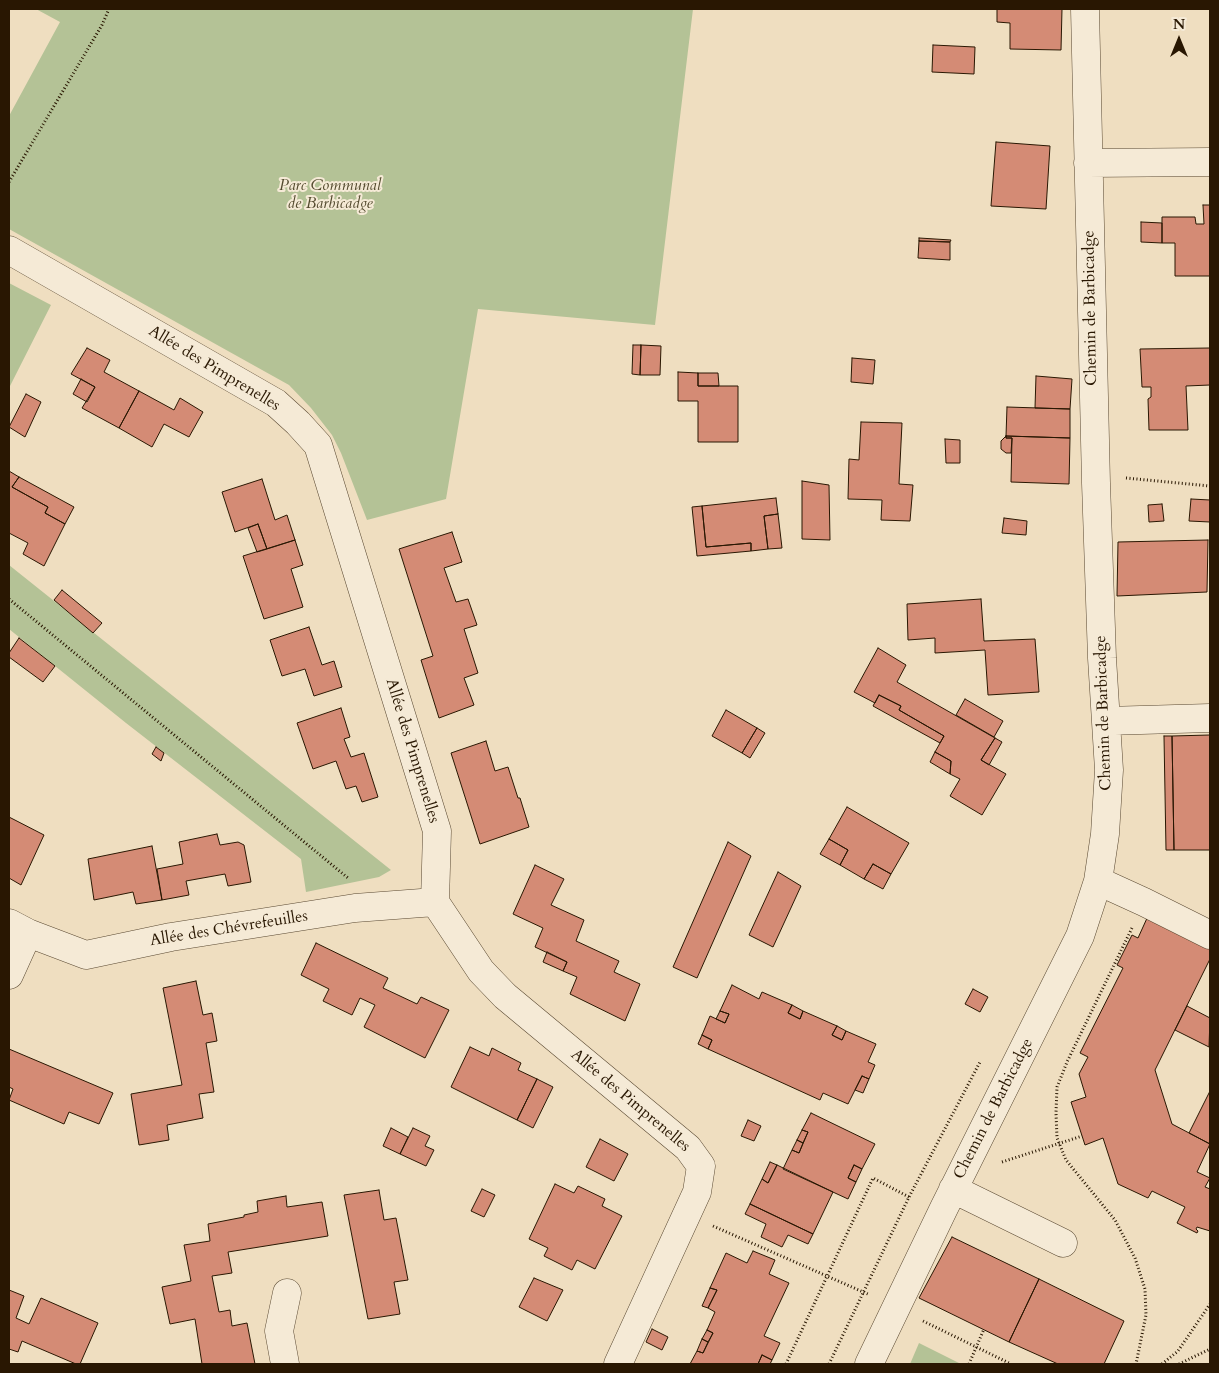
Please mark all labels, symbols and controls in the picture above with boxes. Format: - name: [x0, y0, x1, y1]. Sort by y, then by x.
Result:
- north arrow: [1154, 15, 1204, 65]
- text: N: [1173, 15, 1185, 34]
- park label: Parc Communal de Barbicadge: [279, 176, 381, 214]
- street label: Chemin de Barbicadge: [1080, 230, 1102, 386]
- street label: Allée des Pimprenelles: [145, 322, 283, 416]
- street label: Chemin de Barbicadge: [1092, 635, 1116, 791]
- street label: Allée des Pimprenelles: [381, 676, 443, 826]
- street label: Allée des Chévrefeuilles: [149, 907, 309, 951]
- street label: Chemin de Barbicadge: [950, 1035, 1038, 1183]
- street label: Allée des Pimprenelles: [566, 1045, 694, 1157]

